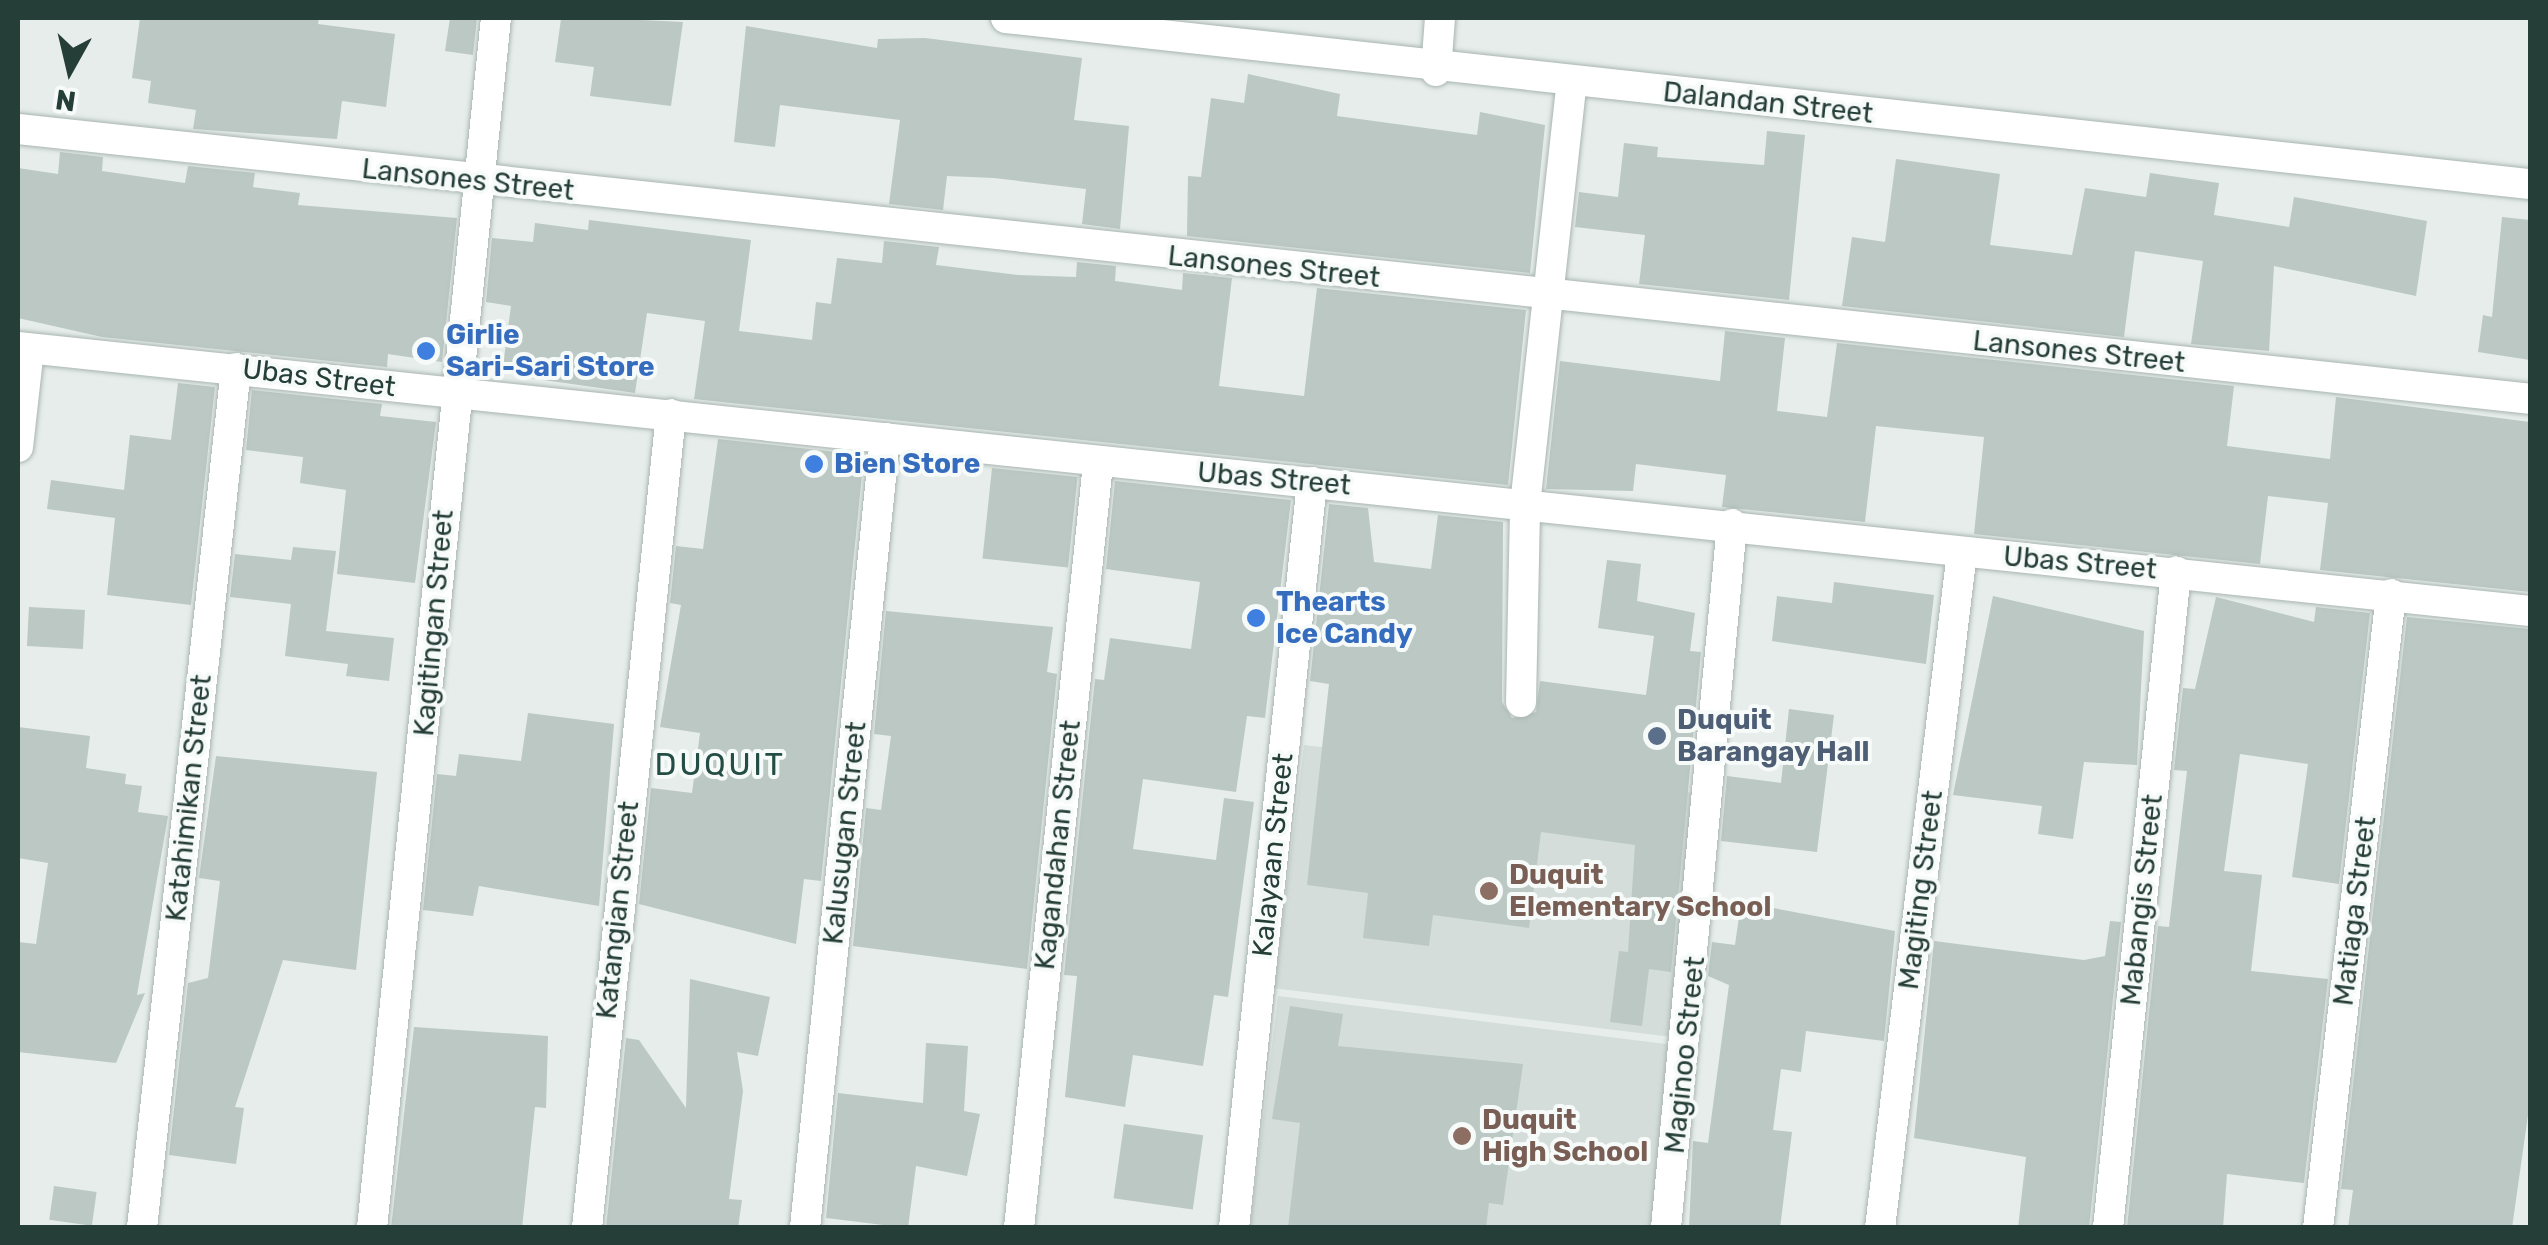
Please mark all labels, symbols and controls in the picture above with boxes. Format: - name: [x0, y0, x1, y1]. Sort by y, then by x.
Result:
- north arrow: [20, 20, 120, 120]
- street label: Dalandan Street: [1661, 75, 1875, 131]
- text: N: [53, 82, 78, 118]
- street label: Lansones Street: [360, 152, 576, 208]
- street label: Lansones Street: [1166, 239, 1382, 295]
- place label: Girlie Sari-Sari Store: [446, 318, 655, 384]
- street label: Lansones Street: [1971, 324, 2187, 380]
- marker: Girlie Sari-Sari Store: [415, 340, 437, 362]
- street label: Ubas Street: [241, 352, 397, 404]
- place label: Bien Store: [834, 447, 980, 481]
- marker: Bien Store: [803, 453, 825, 475]
- street label: Ubas Street: [1196, 456, 1352, 502]
- street label: Kagitingan Street: [407, 508, 461, 738]
- street label: Ubas Street: [2002, 540, 2158, 586]
- place label: Thearts Ice Candy: [1276, 585, 1413, 651]
- marker: Thearts Ice Candy: [1245, 607, 1267, 629]
- street label: Katahimikan Street: [159, 673, 219, 923]
- place label: Duquit Barangay Hall: [1677, 703, 1870, 769]
- street label: Kagandahan Street: [1028, 719, 1088, 971]
- street label: Kalusugan Street: [817, 720, 873, 946]
- marker: Duquit Barangay Hall: [1646, 725, 1668, 747]
- district label: DUQUIT: [655, 745, 785, 783]
- street label: Kalayaan Street: [1246, 751, 1300, 959]
- street label: Magiting Street: [1892, 789, 1950, 991]
- street label: Mabangis Street: [2114, 793, 2170, 1007]
- street label: Katangian Street: [590, 799, 646, 1021]
- street label: Matiaga Street: [2327, 814, 2383, 1008]
- place label: Duquit Elementary School: [1509, 858, 1772, 924]
- marker: Duquit Elementary School: [1478, 880, 1500, 902]
- street label: Maginoo Street: [1658, 955, 1712, 1155]
- place label: Duquit High School: [1482, 1103, 1648, 1169]
- marker: Duquit High School: [1451, 1125, 1473, 1147]

